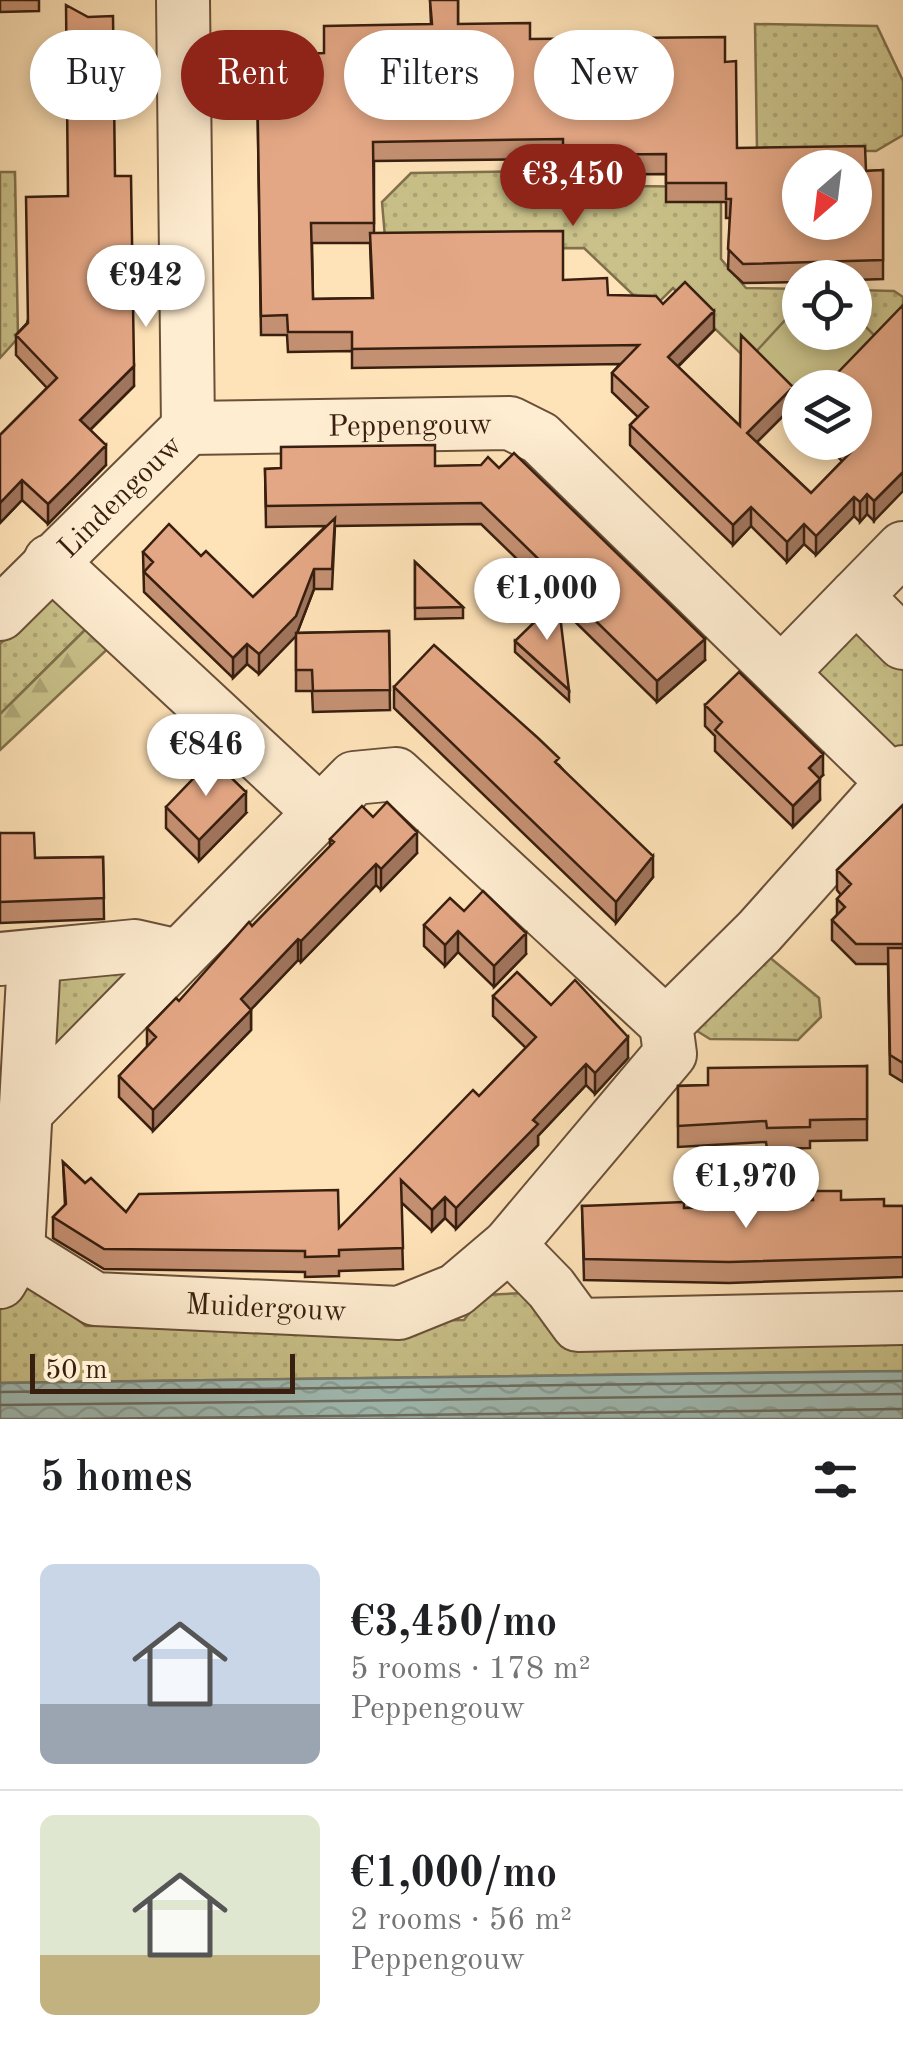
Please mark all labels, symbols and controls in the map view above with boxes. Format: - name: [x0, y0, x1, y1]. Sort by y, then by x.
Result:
- chip: Buy: [30, 30, 161, 120]
- chip: Rent: [181, 30, 324, 120]
- chip: Filters: [344, 30, 514, 120]
- chip: New: [534, 30, 674, 120]
- pin: €3,450: [492, 144, 654, 229]
- north arrow: [782, 150, 872, 240]
- map controls: [782, 150, 872, 460]
- text: €3,450: [522, 160, 624, 192]
- pin: €942: [87, 245, 205, 330]
- button: locate: [782, 260, 872, 350]
- text: €942: [109, 261, 183, 293]
- button: layers: [782, 370, 872, 460]
- street label: Peppengouw: [328, 410, 492, 443]
- street label: Lindengouw: [53, 430, 188, 564]
- pin: €1,000: [466, 558, 628, 643]
- text: €1,000: [496, 574, 598, 606]
- pin: €846: [147, 714, 265, 799]
- text: €846: [169, 730, 243, 762]
- pin: €1,970: [665, 1146, 827, 1231]
- text: €1,970: [695, 1162, 797, 1194]
- street label: Muidergouw: [185, 1290, 347, 1328]
- scale bar: [30, 1349, 295, 1394]
- text: 50 m: [45, 1357, 108, 1385]
- icon: filters: [808, 1452, 863, 1507]
- text: 5 homes: [40, 1458, 192, 1500]
- text: €3,450/mo: [350, 1603, 557, 1645]
- icon: home: [120, 1604, 240, 1724]
- text: 5 rooms · 178 m²: [350, 1654, 591, 1686]
- text: Peppengouw: [350, 1694, 525, 1726]
- text: €1,000/mo: [350, 1854, 557, 1896]
- icon: home: [120, 1855, 240, 1975]
- text: 2 rooms · 56 m²: [350, 1905, 572, 1937]
- text: Peppengouw: [350, 1945, 525, 1977]

